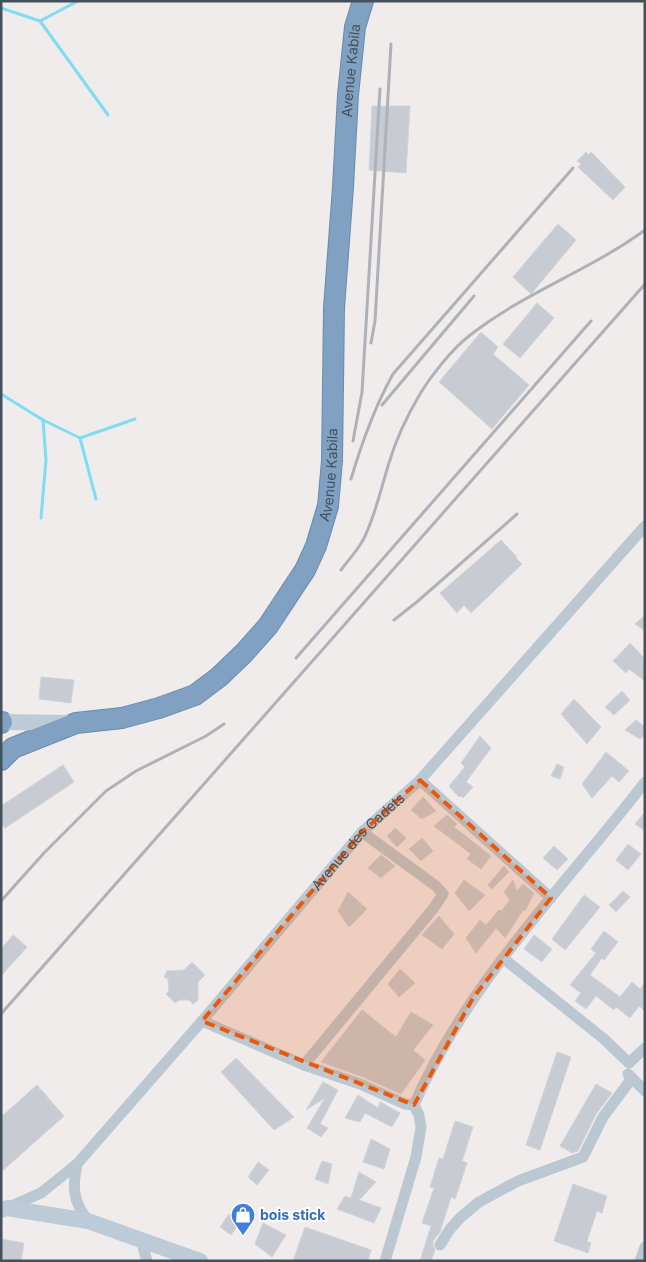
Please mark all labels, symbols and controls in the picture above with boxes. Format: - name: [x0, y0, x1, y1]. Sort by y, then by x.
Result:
- street label: Avenue Kabila: [338, 23, 363, 118]
- street label: Avenue Kabila: [315, 428, 340, 523]
- street label: Avenue des Cadets: [308, 789, 408, 893]
- shop icon: bois stick: [230, 1202, 256, 1236]
- place label: bois stick: [260, 1206, 326, 1223]

